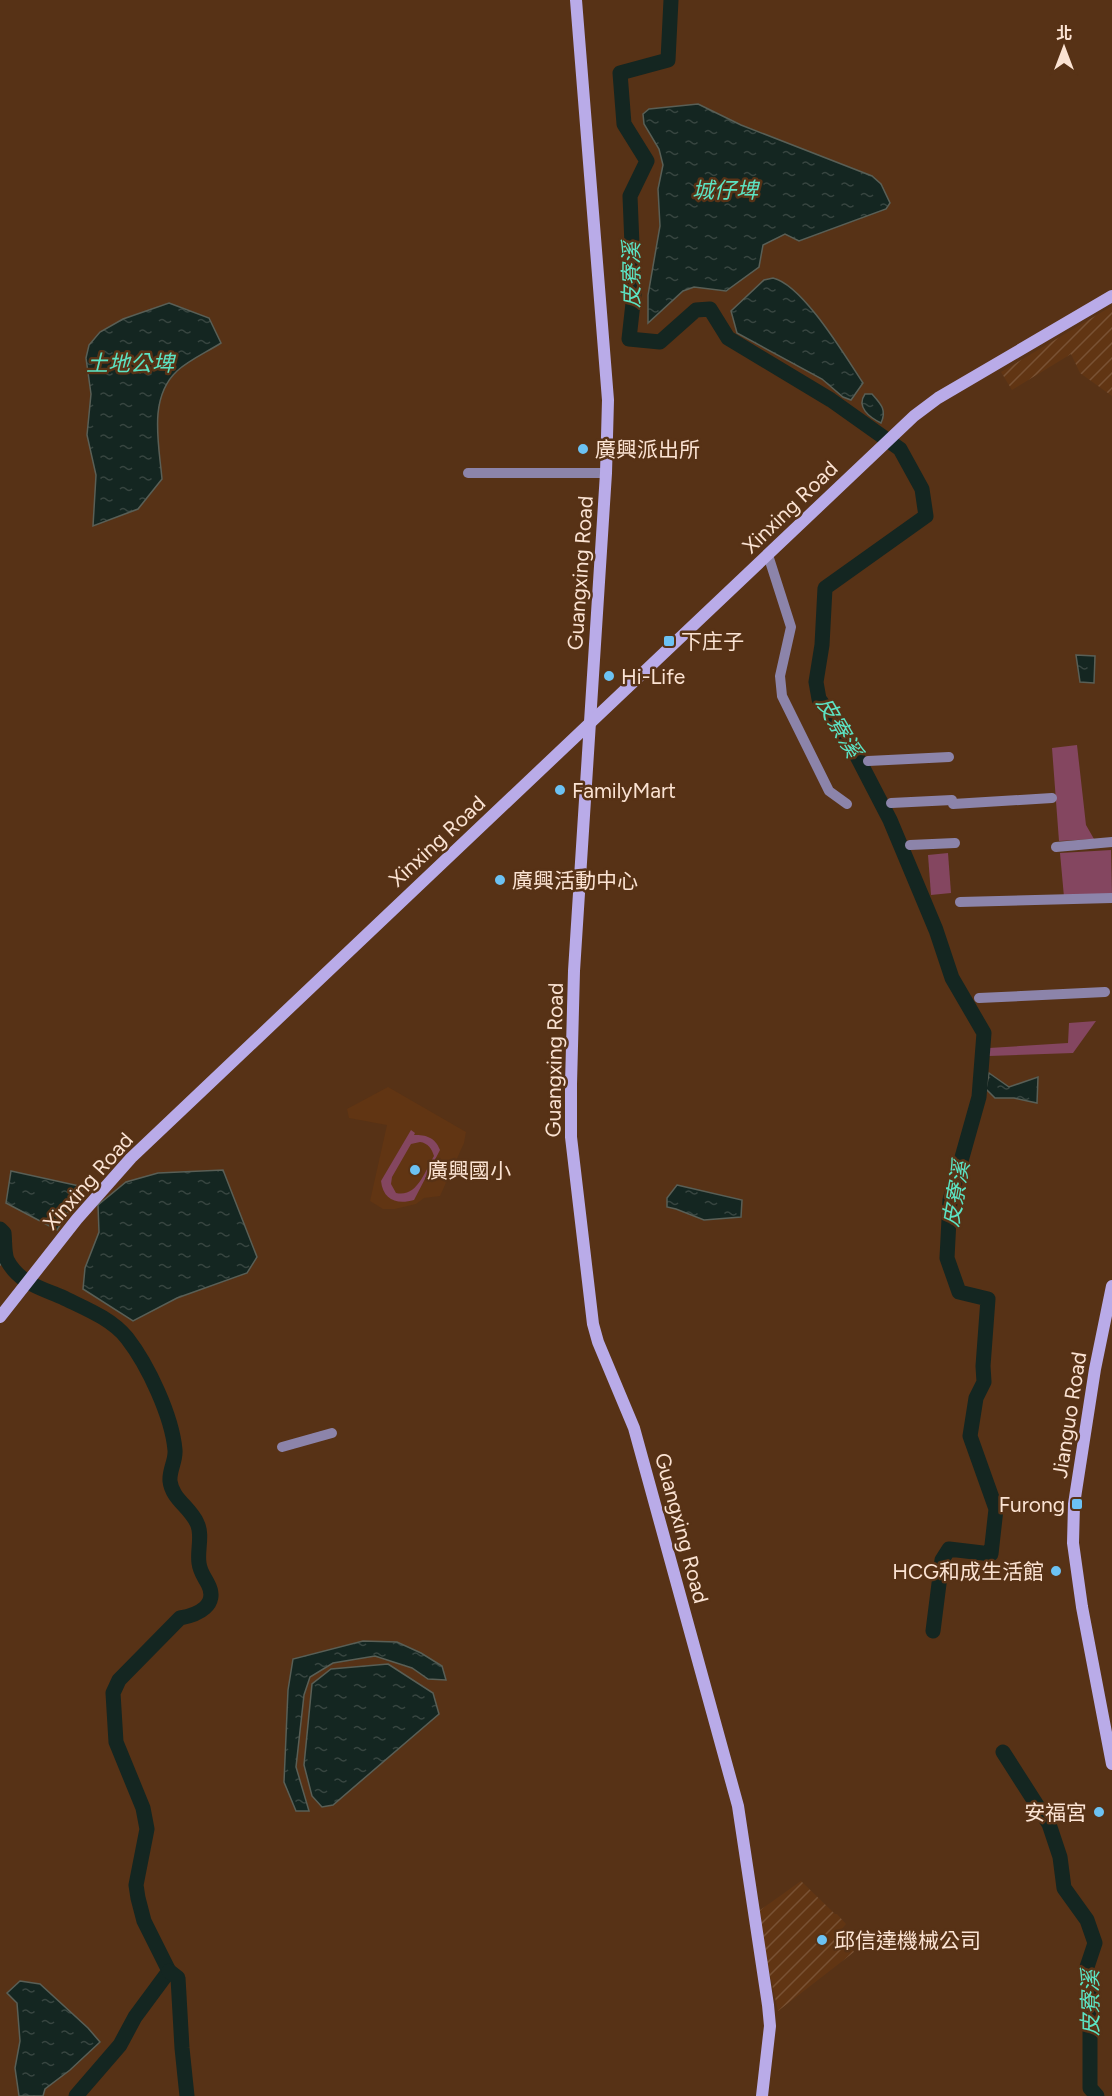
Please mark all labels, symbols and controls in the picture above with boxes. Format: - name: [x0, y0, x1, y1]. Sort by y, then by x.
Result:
- north arrow: [1034, 18, 1094, 78]
- text: 北: [1056, 24, 1072, 43]
- water label: 城仔埤: [692, 177, 761, 204]
- water label: 皮寮溪: [618, 239, 645, 308]
- water label: 土地公埤: [86, 350, 177, 377]
- place label: 廣興派出所: [595, 437, 700, 462]
- marker: 廣興派出所: [576, 442, 590, 456]
- street label: Xinxing Road: [737, 456, 843, 558]
- street label: Guangxing Road: [562, 495, 598, 651]
- place label: 下庄子: [681, 629, 744, 654]
- marker: 下庄子: [662, 634, 676, 648]
- place label: Hi-Life: [621, 664, 685, 689]
- marker: Hi-Life: [602, 669, 616, 683]
- water label: 皮寮溪: [811, 692, 869, 765]
- place label: FamilyMart: [572, 778, 676, 803]
- marker: FamilyMart: [553, 783, 567, 797]
- street label: Xinxing Road: [384, 790, 490, 892]
- place label: 廣興活動中心: [512, 868, 638, 893]
- marker: 廣興活動中心: [493, 873, 507, 887]
- street label: Guangxing Road: [540, 982, 568, 1138]
- street label: Xinxing Road: [38, 1127, 138, 1235]
- water label: 皮寮溪: [937, 1156, 976, 1229]
- place label: 廣興國小: [427, 1158, 511, 1183]
- marker: 廣興國小: [408, 1163, 422, 1177]
- street label: Jianguo Road: [1047, 1350, 1091, 1480]
- street label: Guangxing Road: [650, 1450, 714, 1606]
- place label: Furong: [999, 1492, 1065, 1517]
- marker: Furong: [1070, 1497, 1084, 1511]
- place label: HCG和成生活館: [892, 1559, 1044, 1584]
- marker: HCG和成生活館: [1049, 1564, 1063, 1578]
- place label: 安福宮: [1024, 1800, 1087, 1825]
- marker: 安福宮: [1092, 1805, 1106, 1819]
- place label: 邱信達機械公司: [834, 1928, 981, 1953]
- marker: 邱信達機械公司: [815, 1933, 829, 1947]
- water label: 皮寮溪: [1077, 1967, 1104, 2036]

